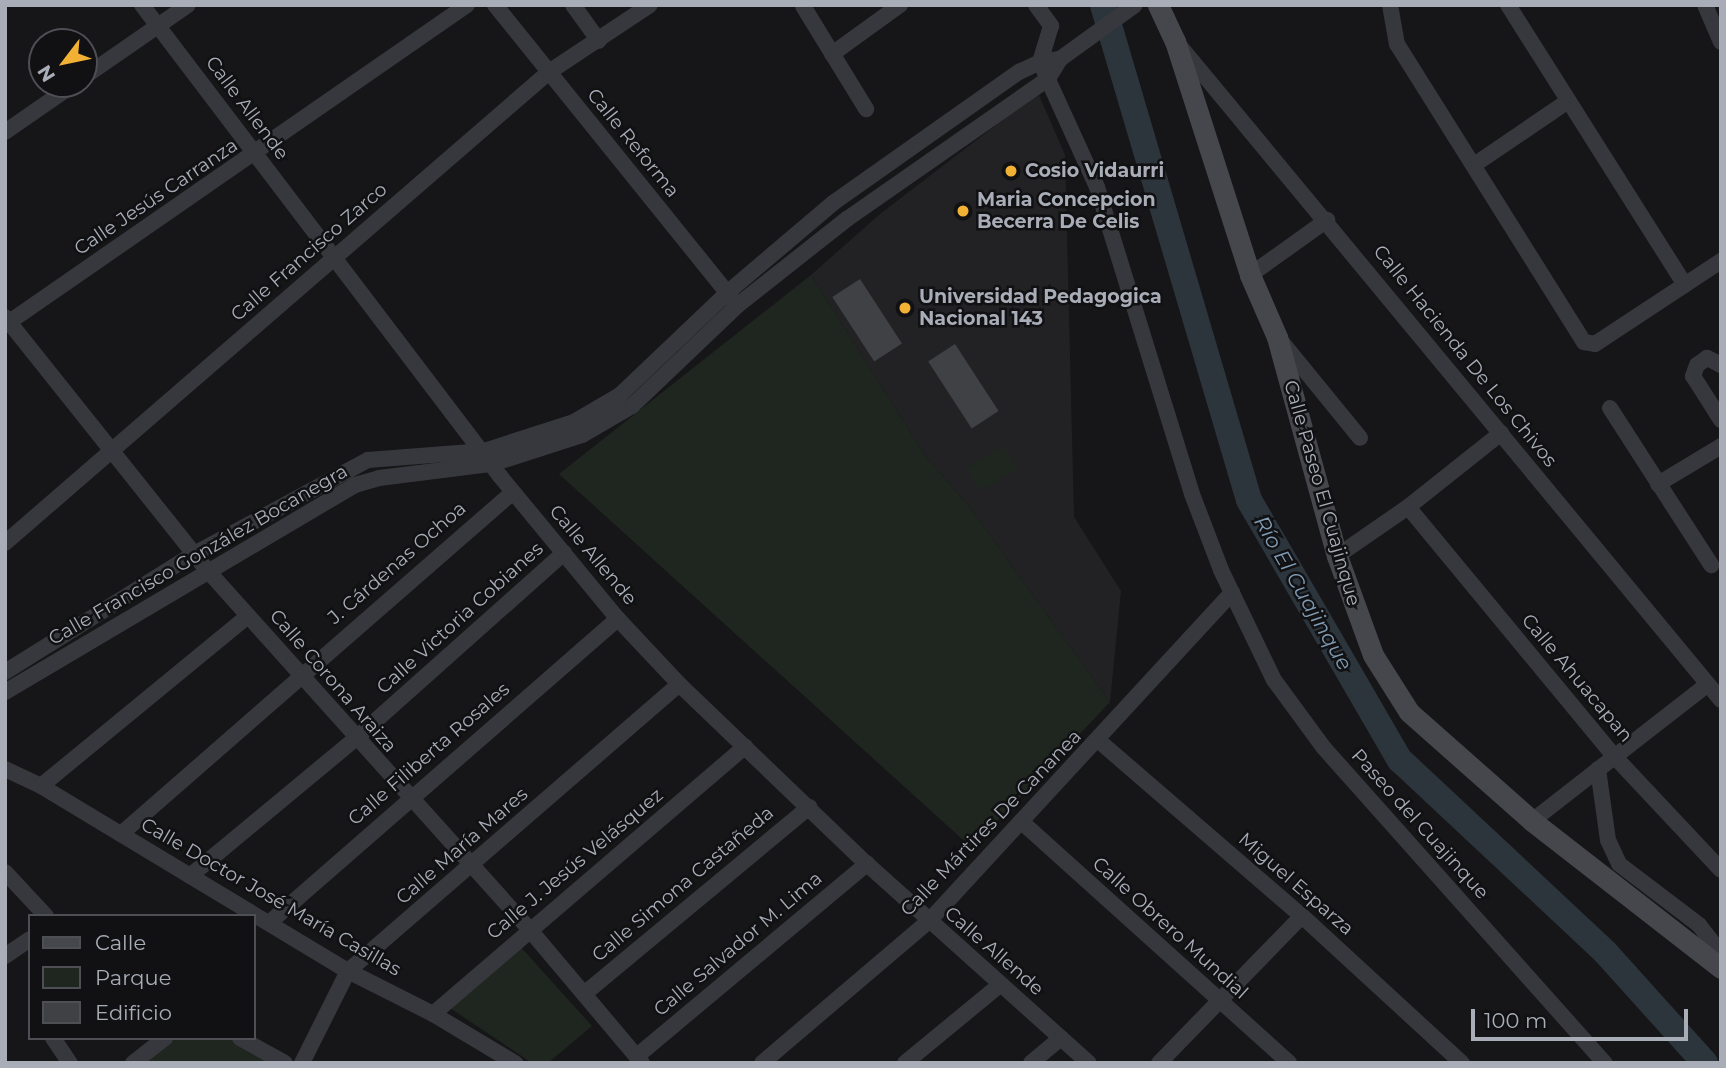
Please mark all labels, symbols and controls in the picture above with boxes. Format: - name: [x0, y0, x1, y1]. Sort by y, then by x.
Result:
- north arrow: [28, 28, 98, 98]
- street label: Calle Allende: [201, 52, 293, 164]
- text: N: [33, 61, 60, 86]
- street label: Calle Reforma: [582, 84, 684, 202]
- street label: Calle Jesús Carranza: [70, 134, 242, 260]
- place label: Cosio Vidaurri: [1025, 160, 1164, 182]
- marker: Cosio Vidaurri: [1003, 163, 1019, 179]
- street label: Calle Francisco Zarco: [226, 178, 392, 326]
- place label: Maria Concepcion Becerra De Celis: [977, 189, 1156, 233]
- marker: Maria Concepcion Becerra De Celis: [955, 203, 971, 219]
- street label: Calle Hacienda De Los Chivos: [1368, 240, 1562, 472]
- place label: Universidad Pedagogica Nacional 143: [919, 286, 1162, 330]
- marker: Universidad Pedagogica Nacional 143: [897, 300, 913, 316]
- street label: Calle Paseo El Cuajinque: [1279, 378, 1365, 608]
- street label: Calle Francisco González Bocanegra: [44, 460, 352, 650]
- street label: J. Cárdenas Ochoa: [323, 497, 471, 629]
- street label: Calle Allende: [545, 500, 641, 610]
- water label: Río El Cuajinque: [1248, 511, 1358, 675]
- street label: Calle Victoria Cobianes: [372, 537, 548, 699]
- street label: Calle Corona Araiza: [265, 605, 401, 757]
- street label: Calle Ahuacapan: [1517, 609, 1637, 747]
- street label: Calle Filiberta Rosales: [344, 678, 514, 830]
- street label: Calle Mártires De Cananea: [896, 725, 1086, 921]
- street label: Paseo del Cuajinque: [1347, 744, 1493, 904]
- street label: Calle María Mares: [392, 783, 532, 909]
- street label: Calle J. Jesús Velásquez: [482, 784, 668, 944]
- street label: Calle Simona Castañeda: [588, 801, 778, 967]
- street label: Calle Doctor José María Casillas: [137, 813, 405, 981]
- street label: Miguel Esparza: [1234, 828, 1358, 940]
- street label: Calle Obrero Mundial: [1088, 852, 1252, 1004]
- street label: Calle Salvador M. Lima: [649, 867, 827, 1021]
- street label: Calle Allende: [940, 902, 1048, 1000]
- legend: [28, 914, 256, 1040]
- text: Calle: [95, 930, 146, 955]
- text: Parque: [95, 965, 171, 990]
- scale bar: [1474, 995, 1691, 1038]
- text: Edificio: [95, 1000, 172, 1025]
- text: 100 m: [1484, 1008, 1547, 1033]

